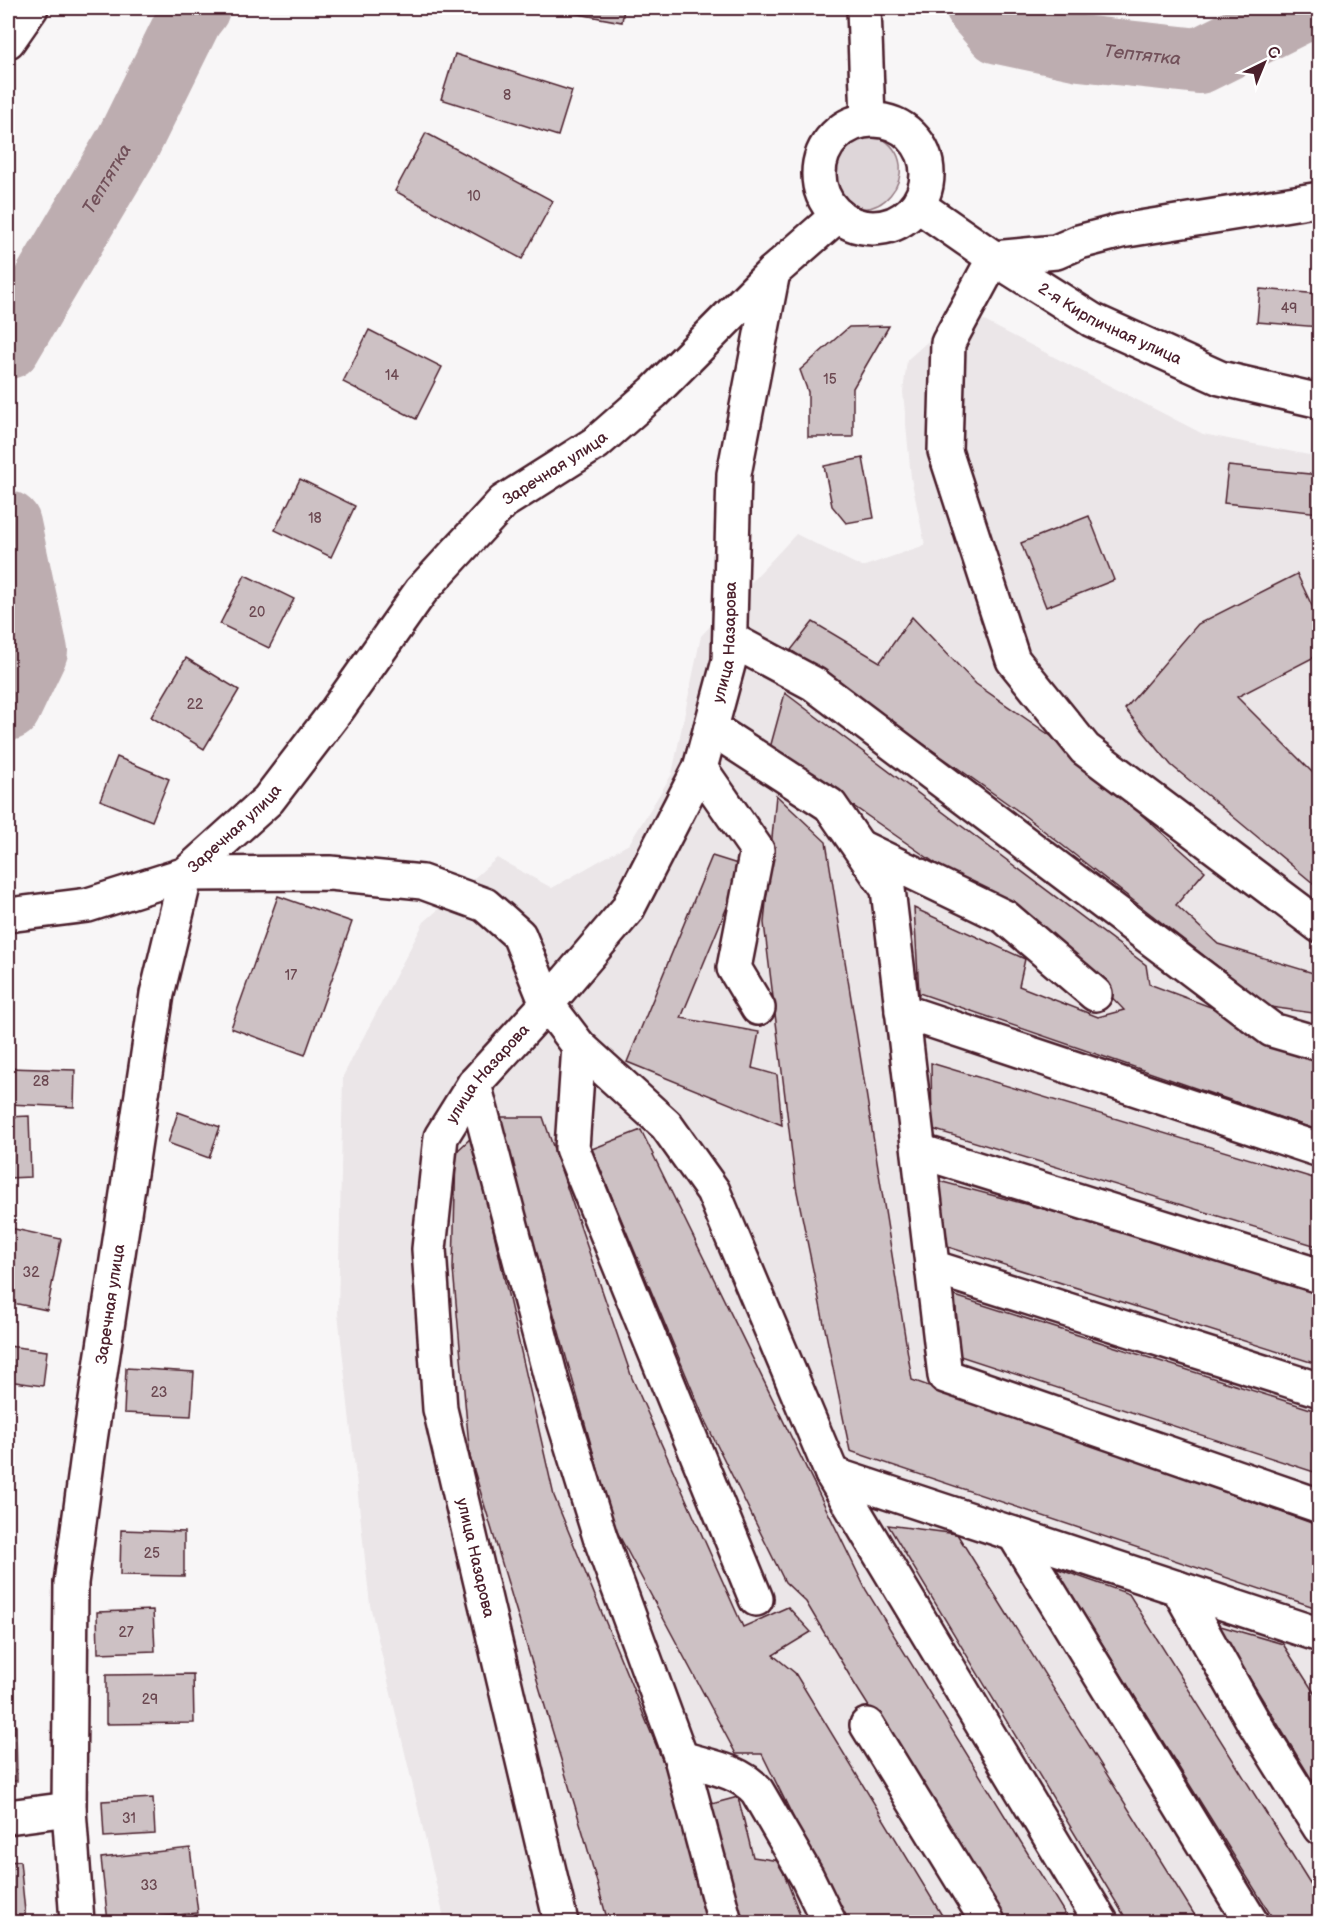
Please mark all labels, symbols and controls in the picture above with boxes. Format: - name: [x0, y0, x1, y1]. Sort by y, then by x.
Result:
- north arrow: [1234, 33, 1294, 93]
- water label: Тептятка: [1103, 40, 1182, 69]
- text: С: [1263, 42, 1284, 64]
- house number: 8: [503, 87, 511, 104]
- water label: Тептятка: [78, 140, 136, 218]
- house number: 10: [467, 188, 481, 205]
- street label: 2-я Кирпичная улица: [1035, 279, 1185, 369]
- house number: 49: [1281, 300, 1297, 317]
- house number: 14: [385, 367, 399, 384]
- house number: 15: [823, 371, 837, 388]
- street label: Заречная улица: [499, 427, 612, 509]
- house number: 18: [308, 510, 322, 527]
- street label: улица Назарова: [709, 581, 741, 705]
- house number: 20: [249, 604, 265, 621]
- house number: 22: [187, 696, 204, 713]
- street label: Заречная улица: [184, 781, 286, 877]
- house number: 17: [285, 967, 297, 984]
- street label: улица Назарова: [442, 1020, 534, 1127]
- house number: 28: [33, 1073, 49, 1090]
- street label: Заречная улица: [92, 1242, 129, 1365]
- house number: 32: [23, 1264, 40, 1281]
- house number: 23: [151, 1384, 167, 1401]
- street label: улица Назарова: [452, 1496, 498, 1620]
- house number: 25: [144, 1545, 160, 1562]
- house number: 27: [118, 1624, 134, 1641]
- house number: 29: [142, 1691, 158, 1708]
- house number: 31: [122, 1810, 136, 1827]
- house number: 33: [140, 1877, 158, 1894]

